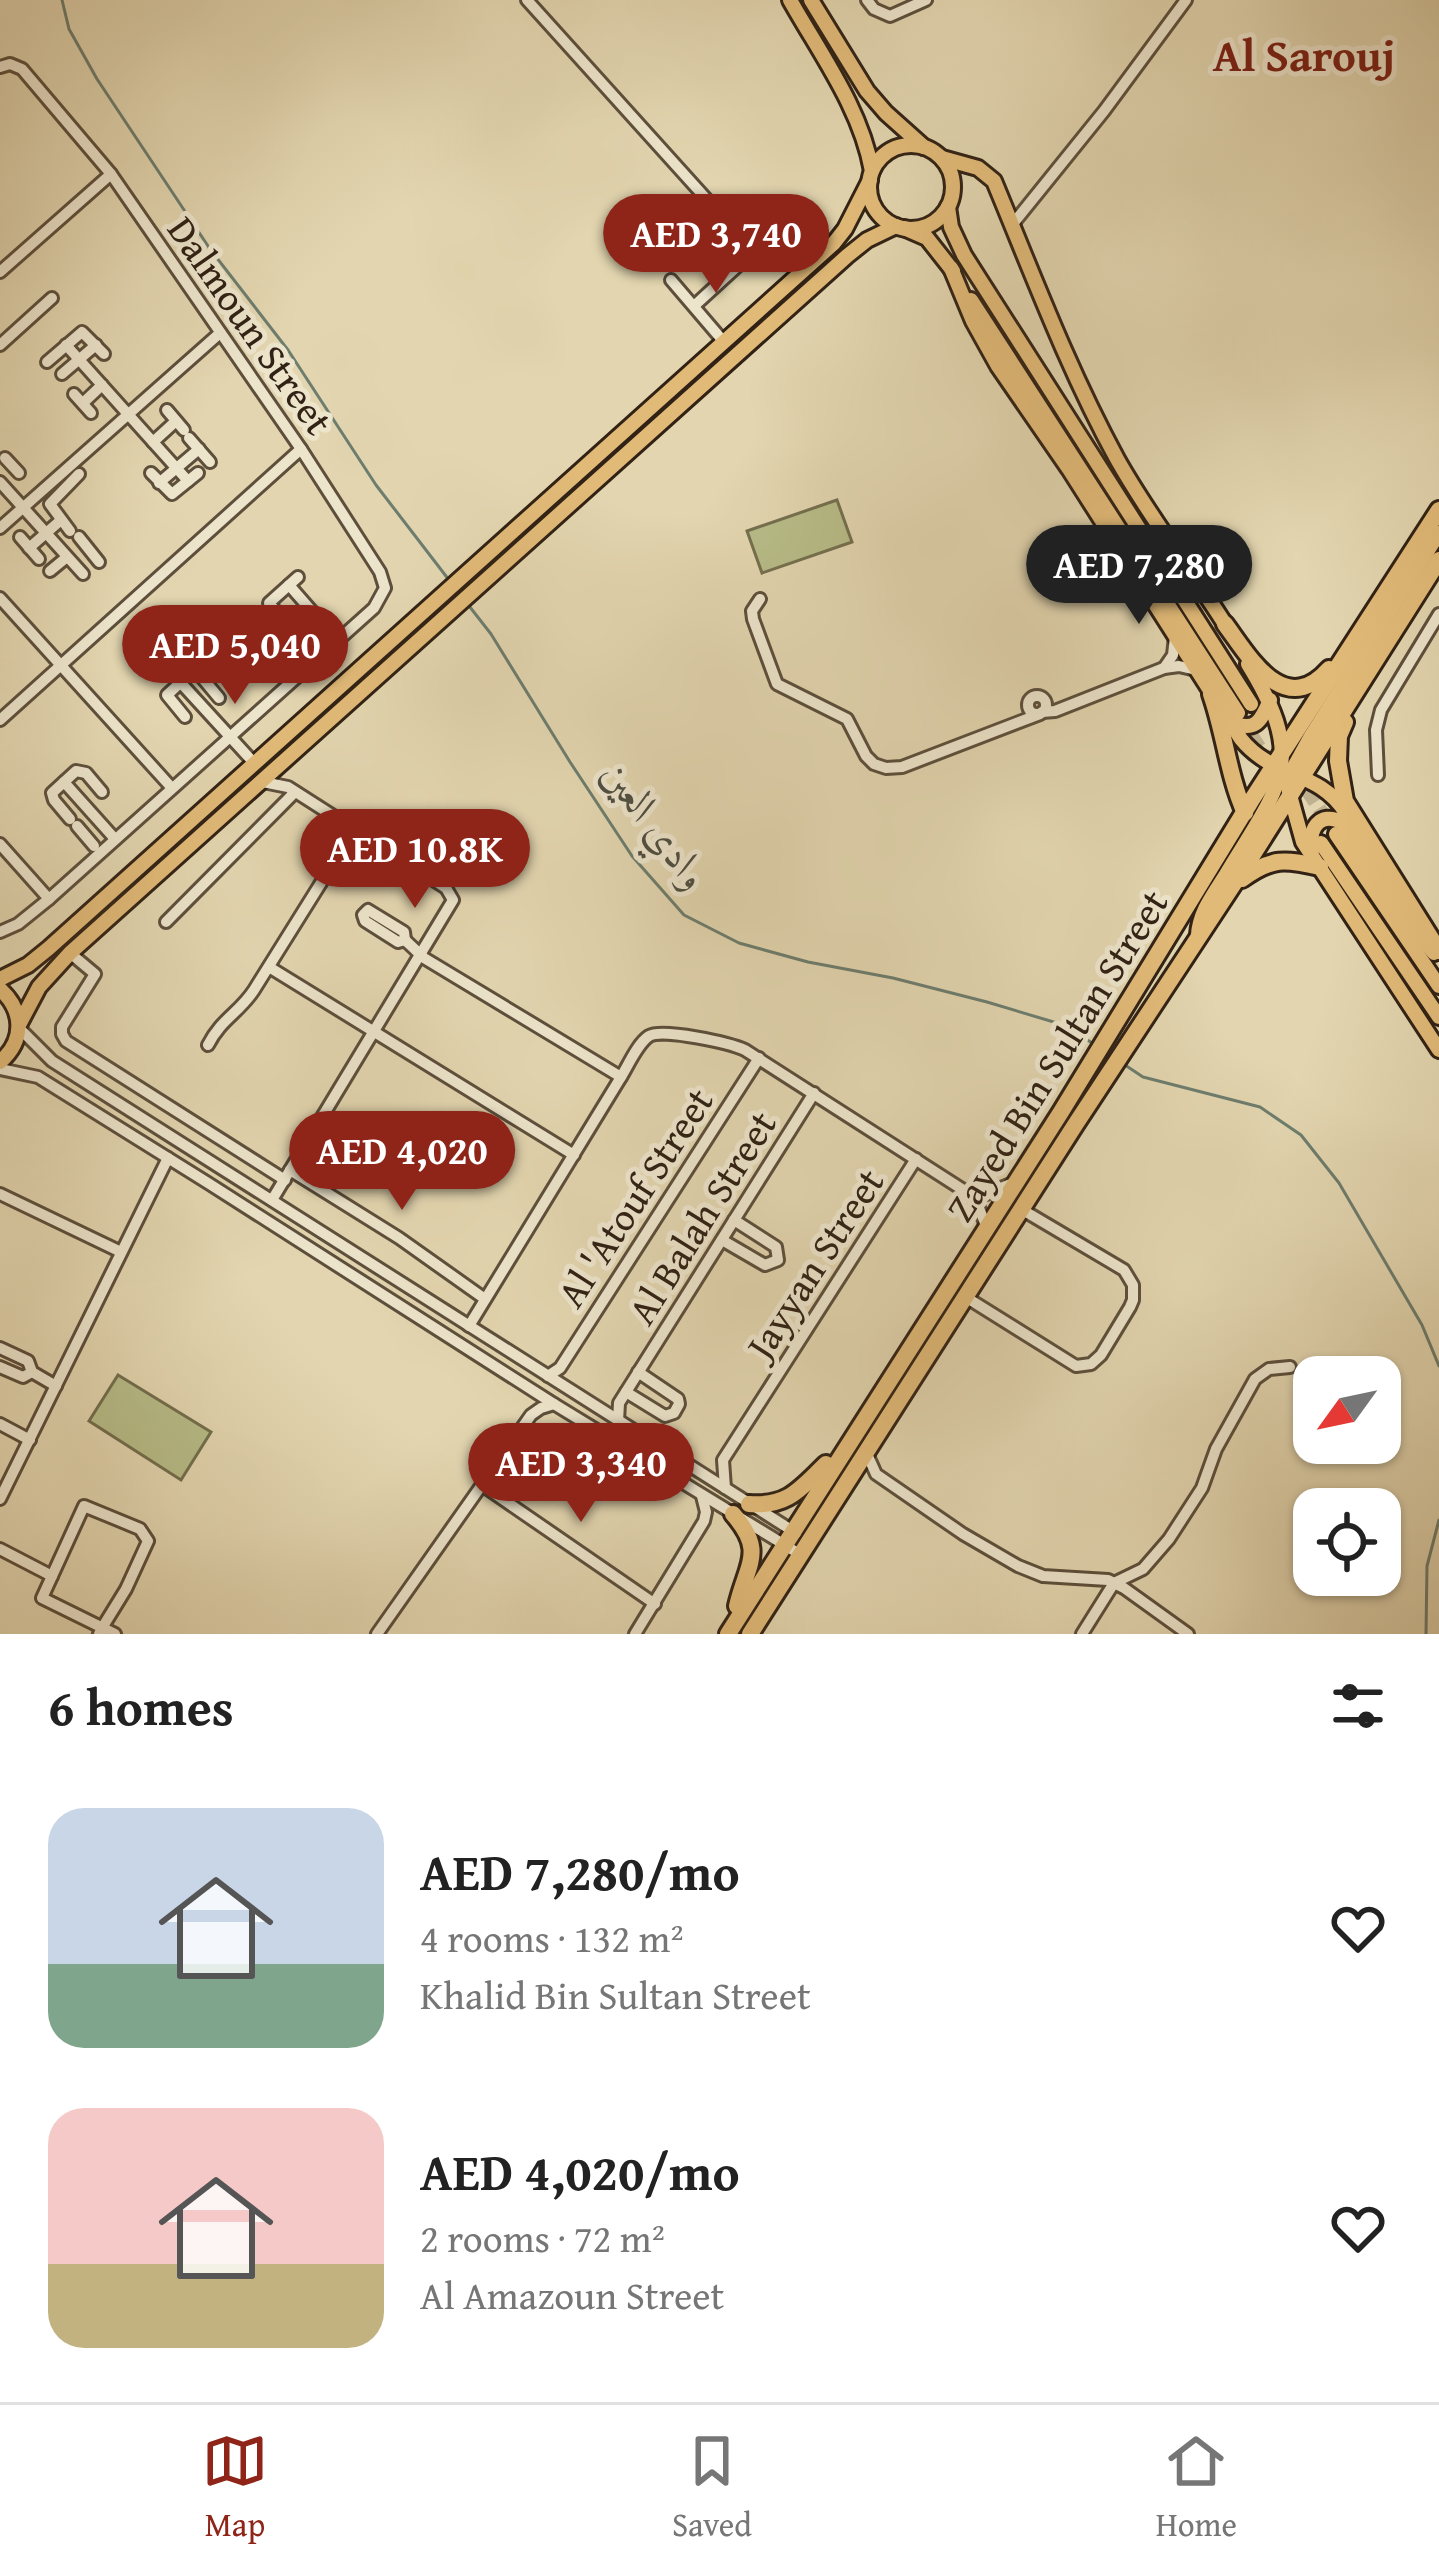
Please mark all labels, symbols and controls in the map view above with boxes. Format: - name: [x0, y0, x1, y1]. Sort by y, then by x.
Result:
- district label: Al Sarouj: [1213, 22, 1395, 87]
- pin: AED 3,740: [579, 194, 853, 296]
- street label: Dalmoun Street: [154, 204, 348, 446]
- text: AED 3,740: [630, 204, 802, 261]
- pin: AED 7,280: [1002, 525, 1276, 627]
- text: AED 7,280: [1053, 535, 1225, 592]
- pin: AED 5,040: [98, 605, 372, 707]
- text: AED 5,040: [149, 615, 321, 672]
- water label: وادي العين: [585, 746, 726, 904]
- pin: AED 10.8K: [278, 809, 552, 911]
- text: AED 10.8K: [327, 819, 503, 876]
- street label: Zayed Bin Sultan Street: [931, 878, 1181, 1232]
- street label: Al 'Atouf Street: [542, 1076, 726, 1318]
- street label: Al Balah Street: [613, 1099, 789, 1335]
- pin: AED 4,020: [265, 1111, 539, 1213]
- text: AED 4,020: [316, 1121, 488, 1178]
- street label: Jayyan Street: [728, 1156, 897, 1374]
- north arrow: [1293, 1356, 1401, 1464]
- map controls: [1293, 1356, 1401, 1596]
- pin: AED 3,340: [444, 1423, 718, 1525]
- text: AED 3,340: [495, 1433, 667, 1490]
- button: locate: [1293, 1488, 1401, 1596]
- text: 6 homes: [48, 1669, 234, 1744]
- icon: filters: [1325, 1673, 1391, 1739]
- text: AED 7,280/mo: [420, 1834, 740, 1909]
- icon: home: [144, 1856, 288, 2000]
- icon: heart: [1325, 1895, 1391, 1961]
- text: 4 rooms · 132 m²: [420, 1909, 684, 1966]
- text: Khalid Bin Sultan Street: [420, 1966, 811, 2023]
- text: AED 4,020/mo: [420, 2134, 740, 2209]
- icon: home: [144, 2156, 288, 2300]
- icon: heart: [1325, 2195, 1391, 2261]
- text: 2 rooms · 72 m²: [420, 2209, 665, 2266]
- text: Al Amazoun Street: [420, 2266, 724, 2323]
- tab: Map: [202, 2428, 268, 2548]
- tab: Saved: [672, 2428, 752, 2548]
- tab: Home: [1156, 2428, 1237, 2548]

